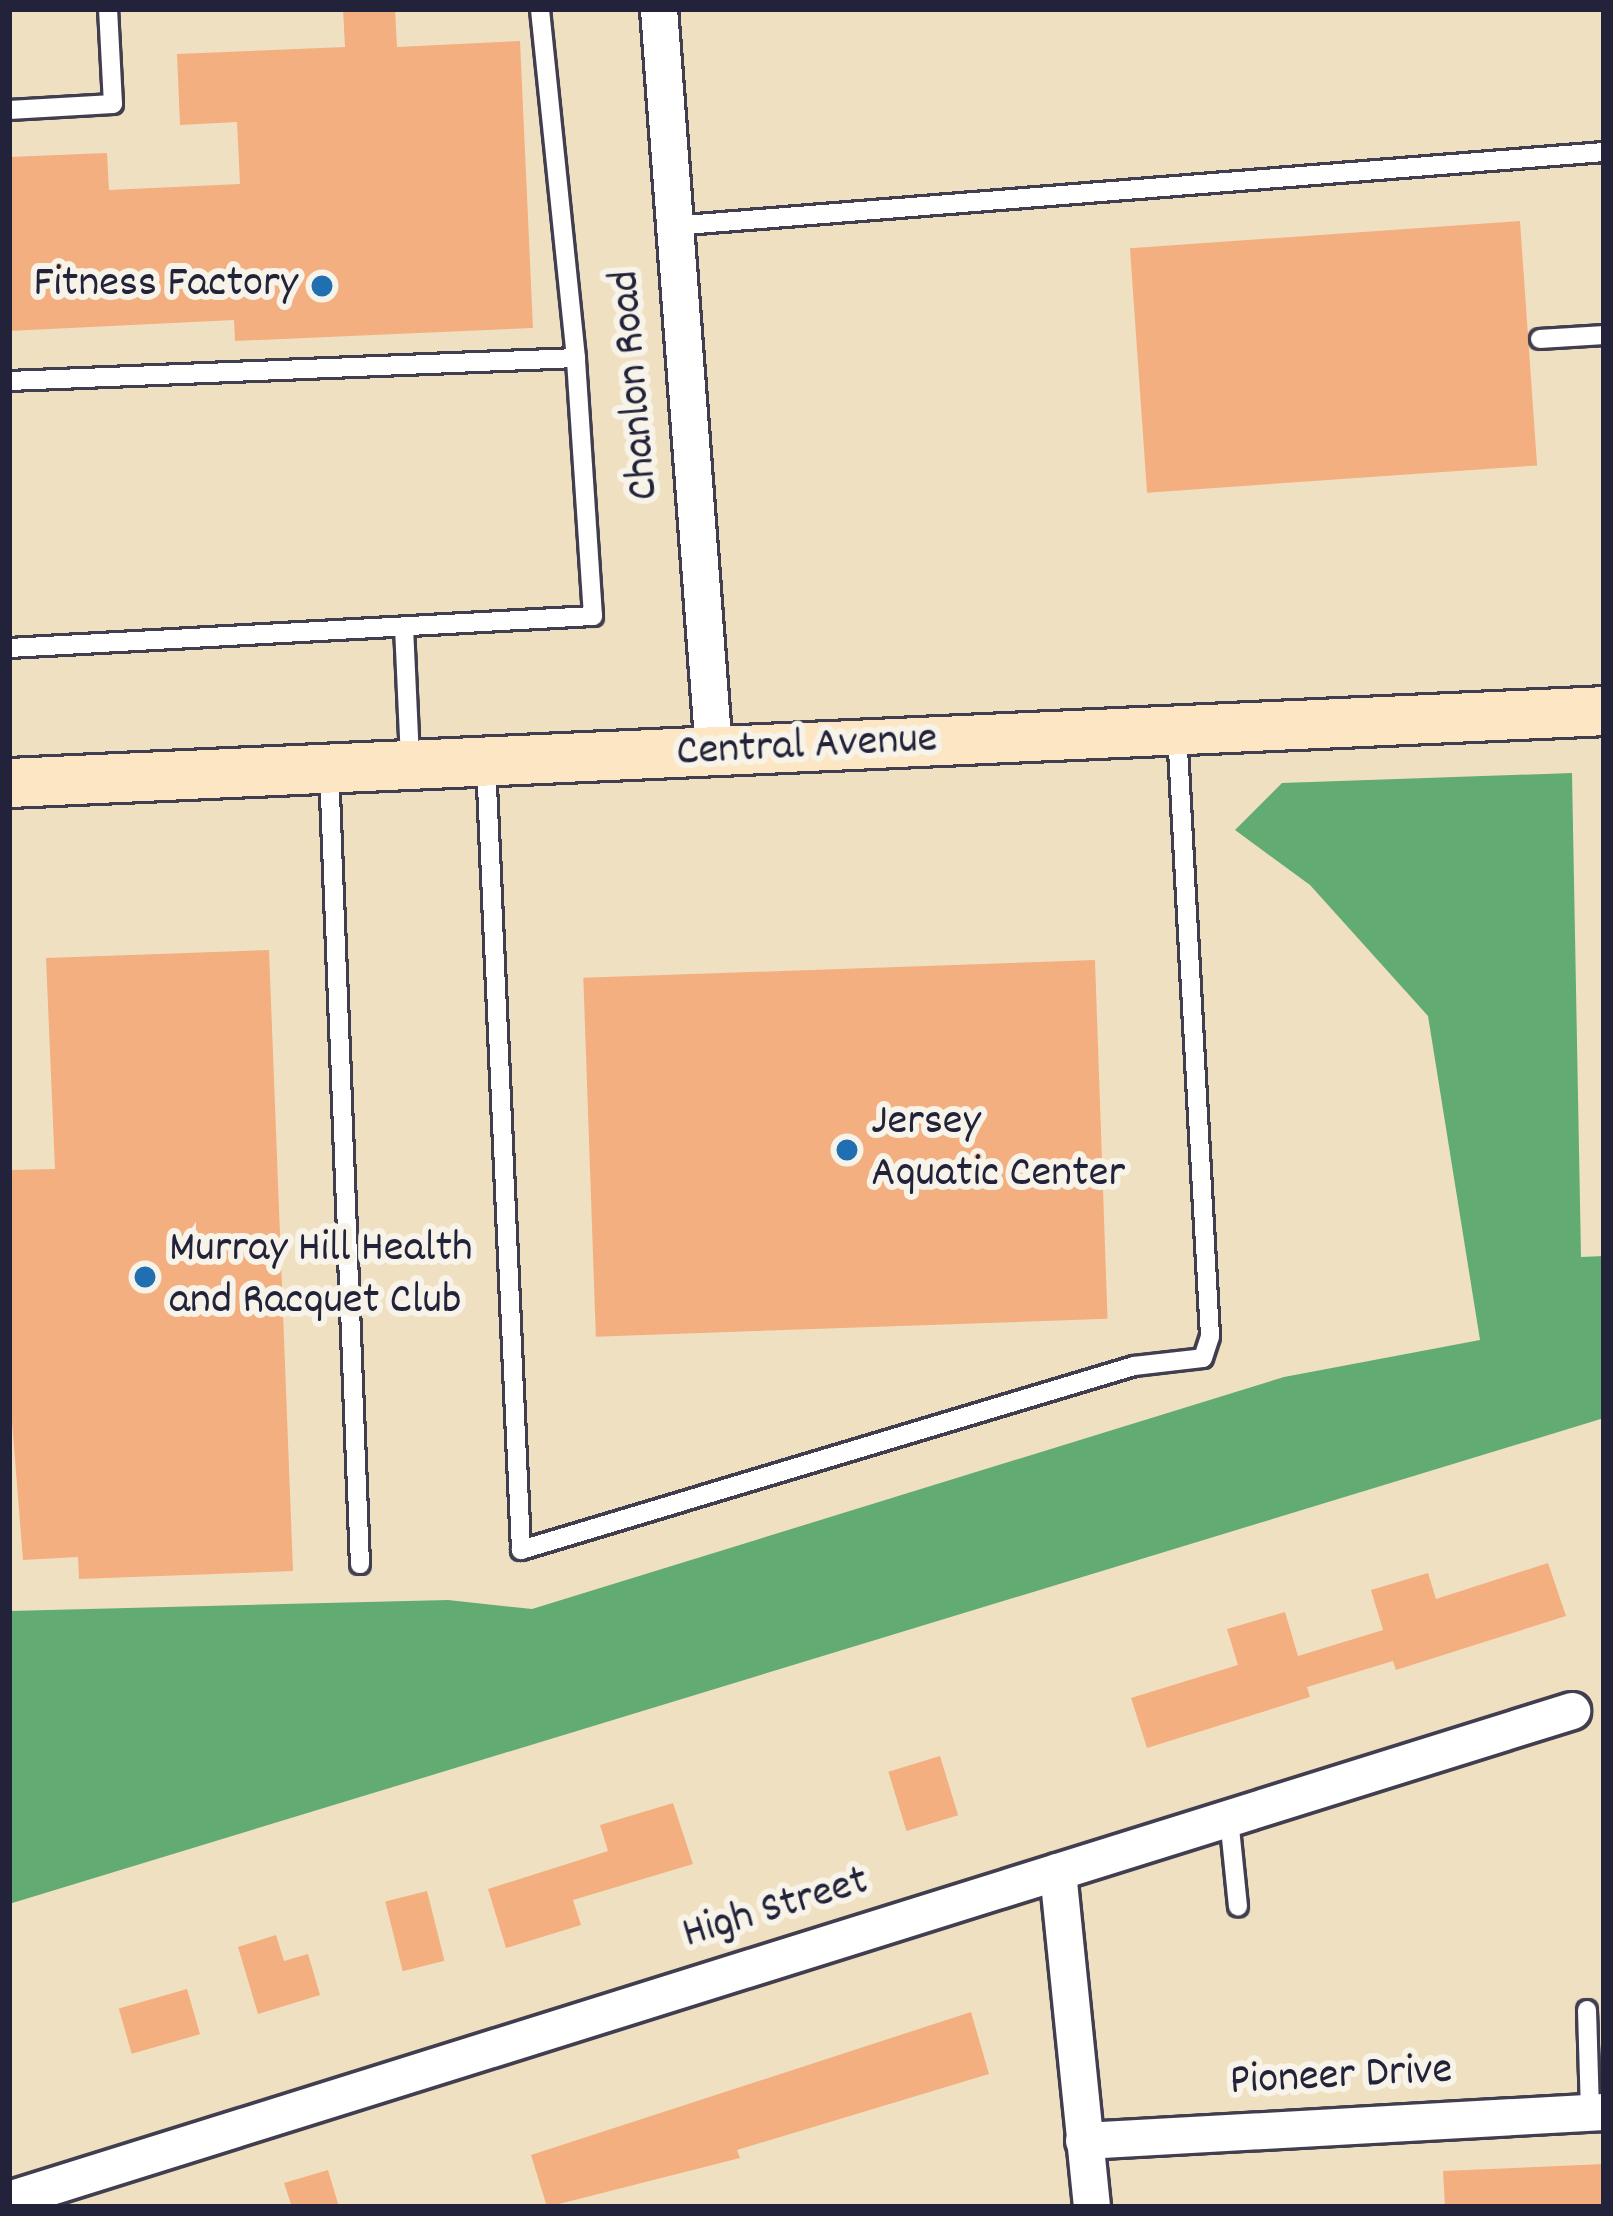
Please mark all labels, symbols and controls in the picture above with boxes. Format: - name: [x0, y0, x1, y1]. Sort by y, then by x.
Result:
- place label: Fitness Factory: [33, 259, 298, 313]
- street label: Chanlon Road: [600, 268, 674, 502]
- marker: Fitness Factory: [309, 273, 335, 299]
- street label: Central Avenue: [675, 714, 939, 782]
- place label: Jersey Aquatic Center: [871, 1097, 1125, 1203]
- marker: Jersey Aquatic Center: [834, 1137, 860, 1163]
- place label: Murray Hill Health and Racquet Club: [169, 1224, 473, 1330]
- marker: Murray Hill Health and Racquet Club: [132, 1264, 158, 1290]
- street label: High Street: [677, 1856, 875, 1964]
- street label: Pioneer Drive: [1228, 2045, 1454, 2111]

